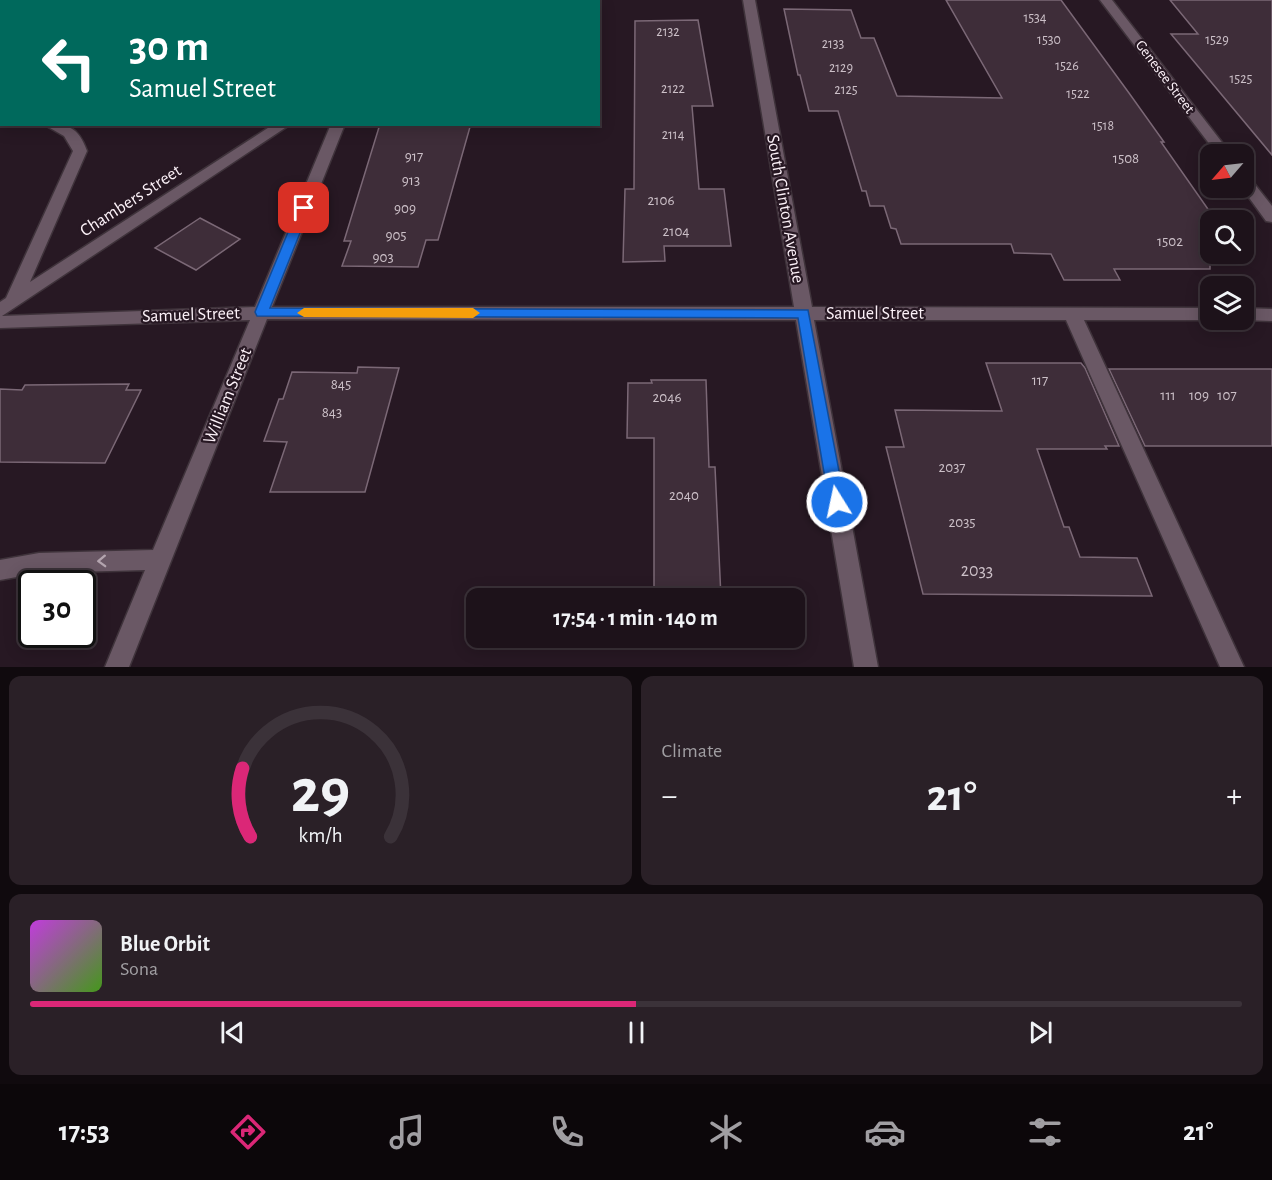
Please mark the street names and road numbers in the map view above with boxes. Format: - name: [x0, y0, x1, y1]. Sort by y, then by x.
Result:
- street label: Genesee Street: [1133, 38, 1197, 117]
- street label: South Clinton Avenue: [763, 133, 807, 285]
- street label: Chambers Street: [77, 162, 185, 240]
- street label: Samuel Street: [142, 304, 241, 326]
- street label: Samuel Street: [826, 305, 924, 323]
- street label: William Street: [201, 345, 255, 446]

